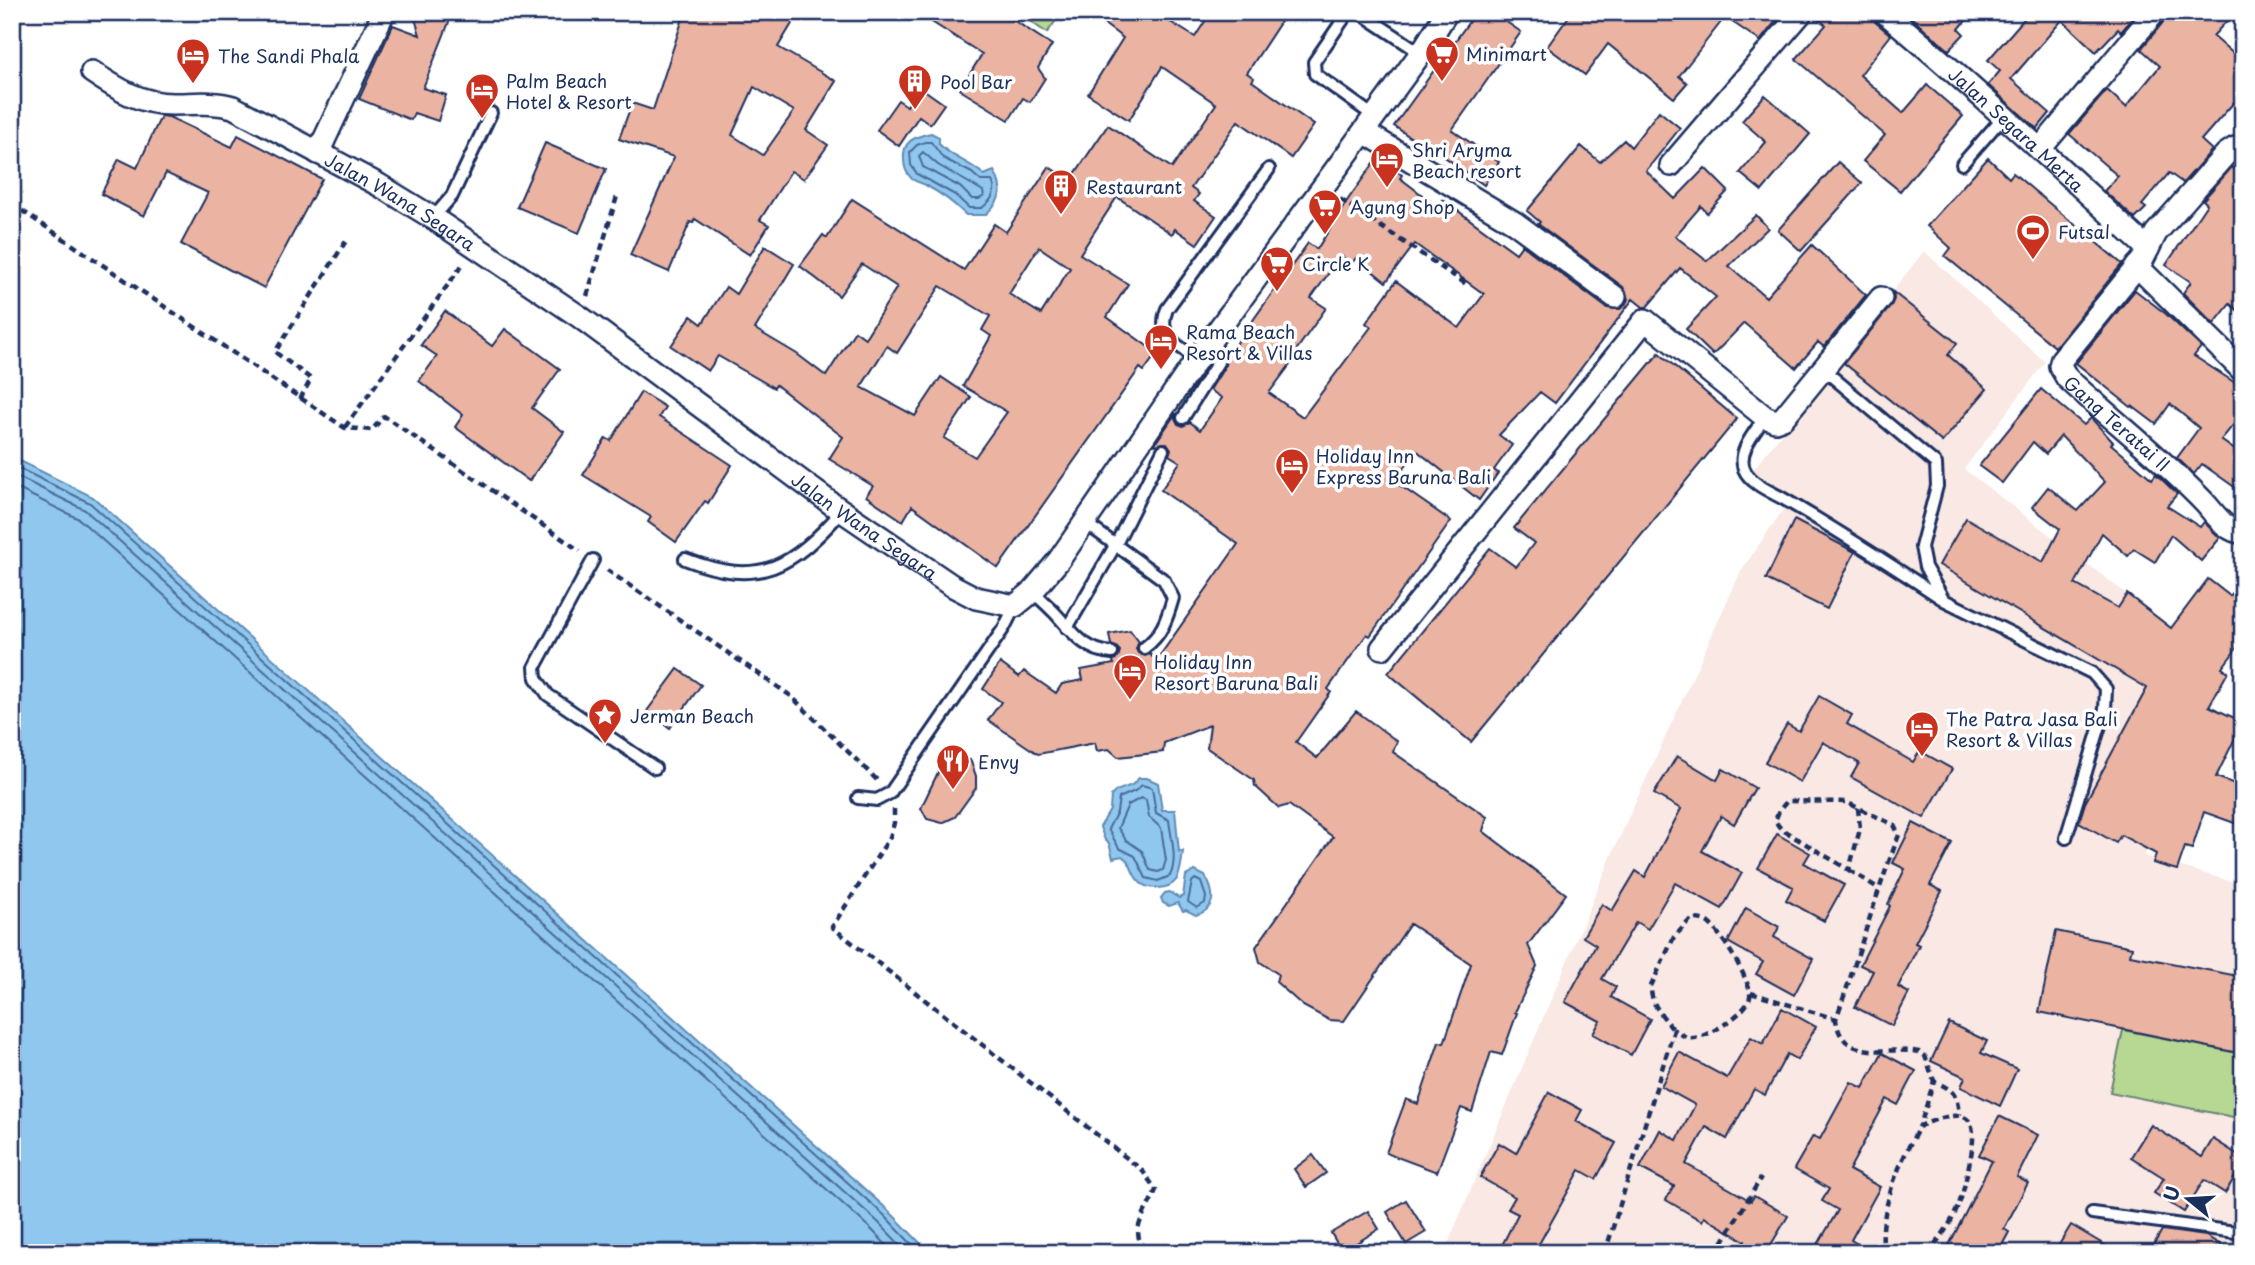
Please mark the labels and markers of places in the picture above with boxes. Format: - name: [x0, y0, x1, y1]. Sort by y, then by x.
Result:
- supermarket icon: Minimart: [1423, 34, 1461, 83]
- hotel icon: The Sandi Phala: [174, 36, 212, 85]
- place label: Minimart: [1466, 40, 1547, 67]
- place label: The Sandi Phala: [218, 42, 360, 69]
- building icon: Pool Bar: [896, 62, 934, 111]
- place label: Palm Beach Hotel & Resort: [506, 67, 632, 115]
- place label: Pool Bar: [940, 68, 1013, 95]
- hotel icon: Palm Beach Hotel & Resort: [463, 71, 501, 120]
- place label: Shri Aryma Beach resort: [1412, 136, 1521, 184]
- hotel icon: Shri Aryma Beach resort: [1368, 140, 1406, 189]
- building icon: Restaurant: [1042, 167, 1080, 216]
- place label: Restaurant: [1086, 173, 1182, 200]
- supermarket icon: Agung Shop: [1306, 187, 1344, 236]
- place label: Agung Shop: [1350, 193, 1455, 220]
- sports icon: Futsal: [2014, 212, 2052, 261]
- place label: Futsal: [2058, 218, 2110, 245]
- supermarket icon: Circle K: [1258, 244, 1296, 293]
- place label: Circle K: [1302, 250, 1370, 277]
- place label: Rama Beach Resort & Villas: [1186, 318, 1312, 366]
- hotel icon: Rama Beach Resort & Villas: [1142, 322, 1180, 371]
- place label: Holiday Inn Express Baruna Bali: [1316, 442, 1491, 490]
- hotel icon: Holiday Inn Express Baruna Bali: [1273, 446, 1311, 495]
- place label: Holiday Inn Resort Baruna Bali: [1154, 648, 1318, 696]
- hotel icon: Holiday Inn Resort Baruna Bali: [1111, 652, 1149, 701]
- place icon: Jerman Beach: [586, 696, 624, 745]
- place label: Jerman Beach: [630, 702, 754, 729]
- place label: The Patra Jasa Bali Resort & Villas: [1946, 705, 2118, 753]
- hotel icon: The Patra Jasa Bali Resort & Villas: [1903, 709, 1941, 758]
- restaurant icon: Envy: [934, 742, 972, 791]
- place label: Envy: [978, 748, 1019, 775]

